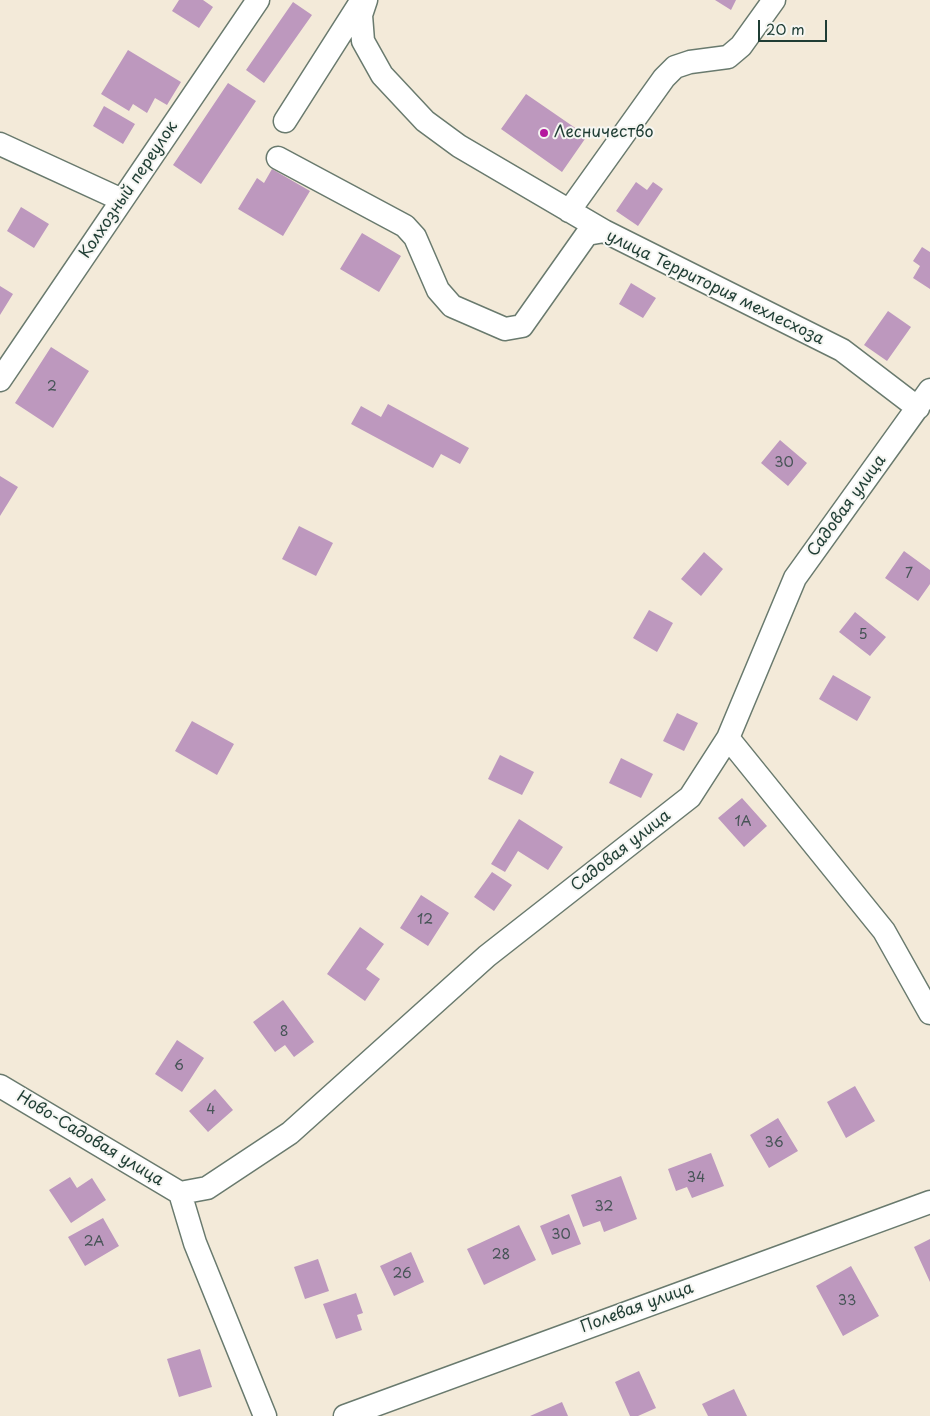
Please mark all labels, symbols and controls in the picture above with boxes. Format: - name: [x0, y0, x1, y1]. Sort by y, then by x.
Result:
- scale bar: [760, 10, 829, 42]
- text: 20 m: [766, 17, 805, 40]
- street label: Колхозный переулок: [76, 118, 182, 262]
- place label: Лесничество: [554, 123, 654, 143]
- marker: Лесничество: [538, 127, 550, 139]
- street label: улица Территория мехлесхоза: [603, 227, 827, 349]
- house number: 2: [47, 379, 57, 395]
- street label: Садовая улица: [804, 451, 890, 561]
- house number: 30: [774, 455, 794, 471]
- house number: 7: [905, 566, 913, 582]
- house number: 5: [858, 627, 868, 643]
- street label: Садовая улица: [567, 806, 675, 896]
- house number: 1А: [734, 814, 752, 830]
- house number: 12: [417, 912, 433, 928]
- house number: 8: [280, 1024, 288, 1040]
- house number: 6: [174, 1058, 184, 1074]
- street label: Ново-Садовая улица: [13, 1088, 167, 1190]
- house number: 4: [206, 1102, 216, 1118]
- house number: 36: [764, 1135, 784, 1151]
- house number: 34: [687, 1170, 705, 1186]
- house number: 32: [595, 1199, 613, 1215]
- house number: 30: [551, 1227, 571, 1243]
- house number: 2А: [84, 1234, 104, 1250]
- house number: 28: [492, 1247, 510, 1263]
- house number: 26: [392, 1266, 412, 1282]
- street label: Полевая улица: [578, 1279, 696, 1337]
- house number: 33: [838, 1293, 856, 1309]

